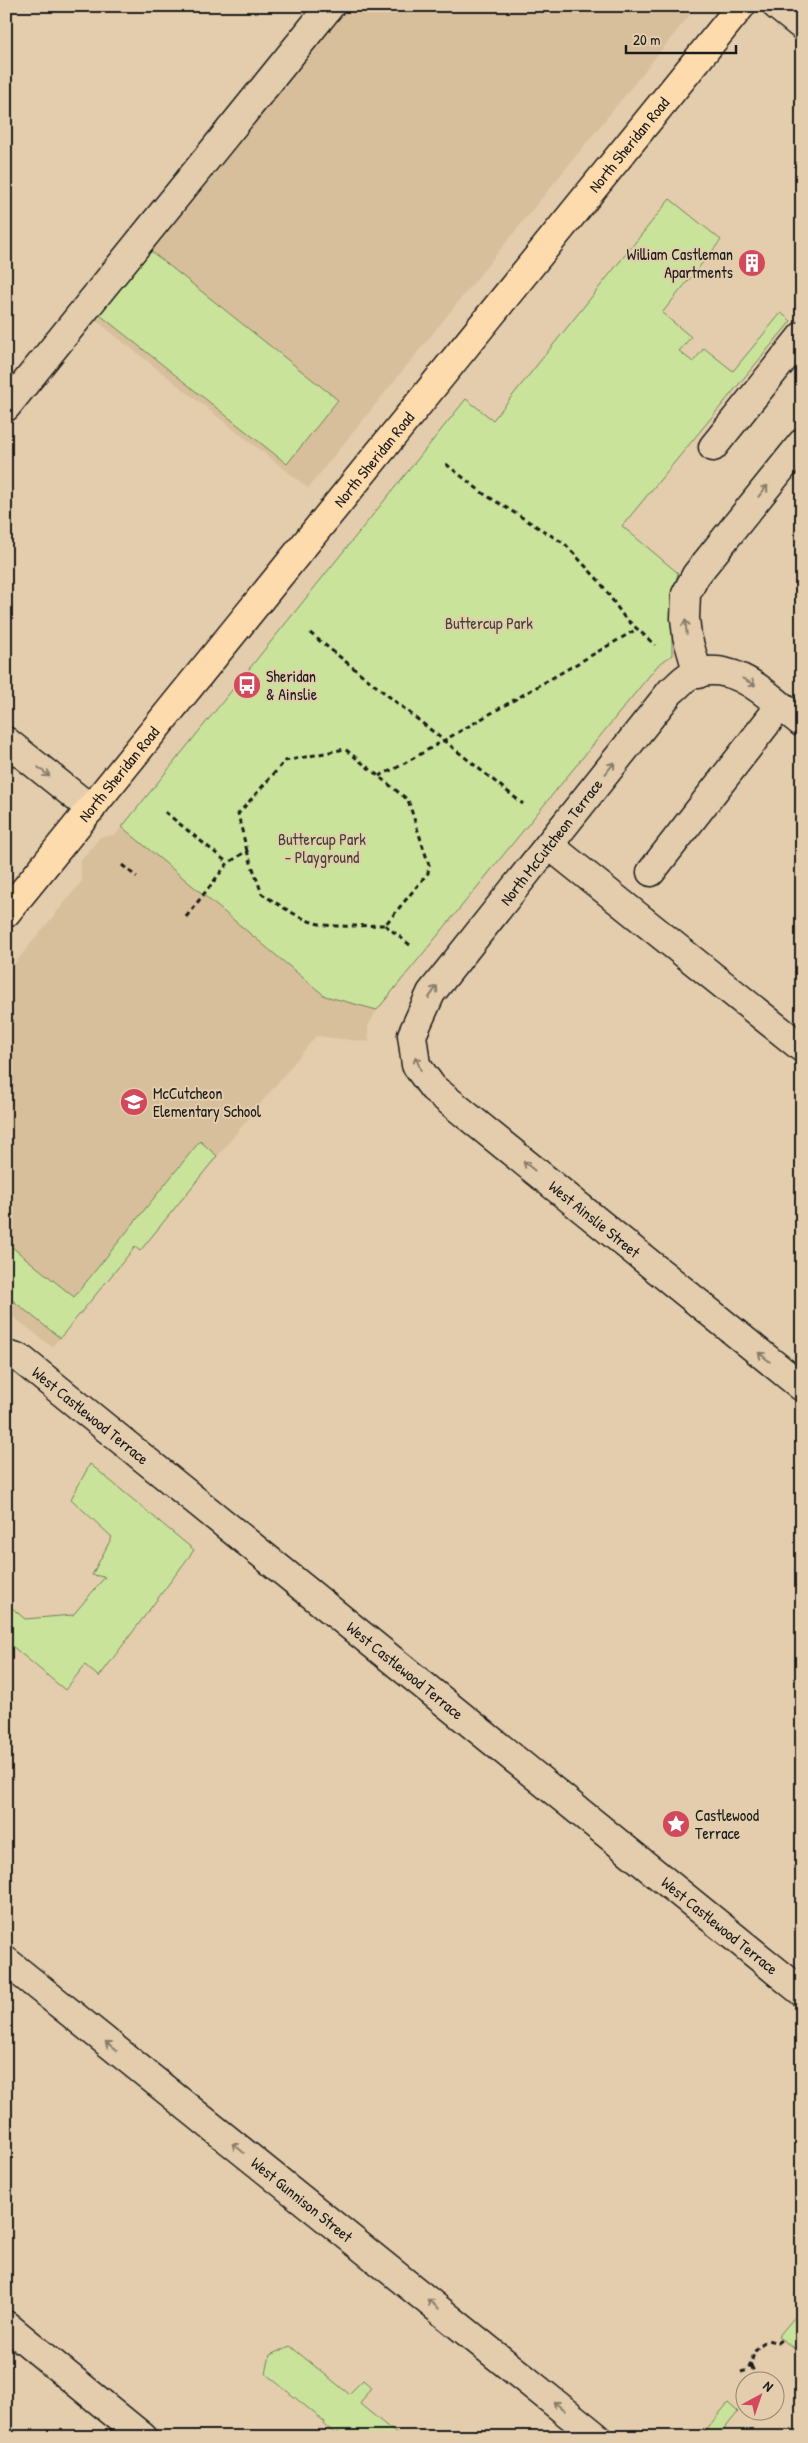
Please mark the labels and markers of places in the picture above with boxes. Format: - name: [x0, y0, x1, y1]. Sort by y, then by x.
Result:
- place label: William Castleman Apartments: [627, 243, 733, 283]
- building icon: William Castleman Apartments: [737, 248, 767, 278]
- place label: Sheridan & Ainslie: [266, 665, 318, 705]
- bus stop icon: Sheridan & Ainslie: [232, 670, 262, 700]
- place label: McCutcheon Elementary School: [153, 1082, 262, 1122]
- school or university icon: McCutcheon Elementary School: [119, 1087, 149, 1117]
- place label: Castlewood Terrace: [695, 1804, 759, 1844]
- place icon: Castlewood Terrace: [661, 1809, 691, 1839]

